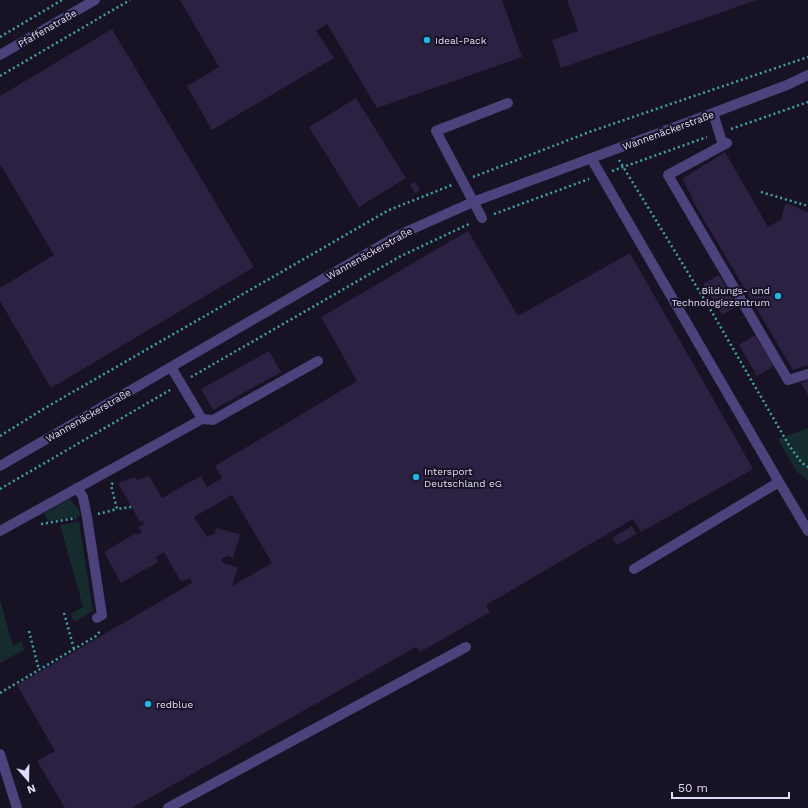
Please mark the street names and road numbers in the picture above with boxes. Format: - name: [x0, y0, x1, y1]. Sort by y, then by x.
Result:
- street label: Pfaffenstraße: [16, 7, 79, 50]
- street label: Wannenäckerstraße: [621, 109, 716, 152]
- street label: Wannenäckerstraße: [324, 225, 414, 282]
- street label: Wannenäckerstraße: [44, 386, 133, 444]

